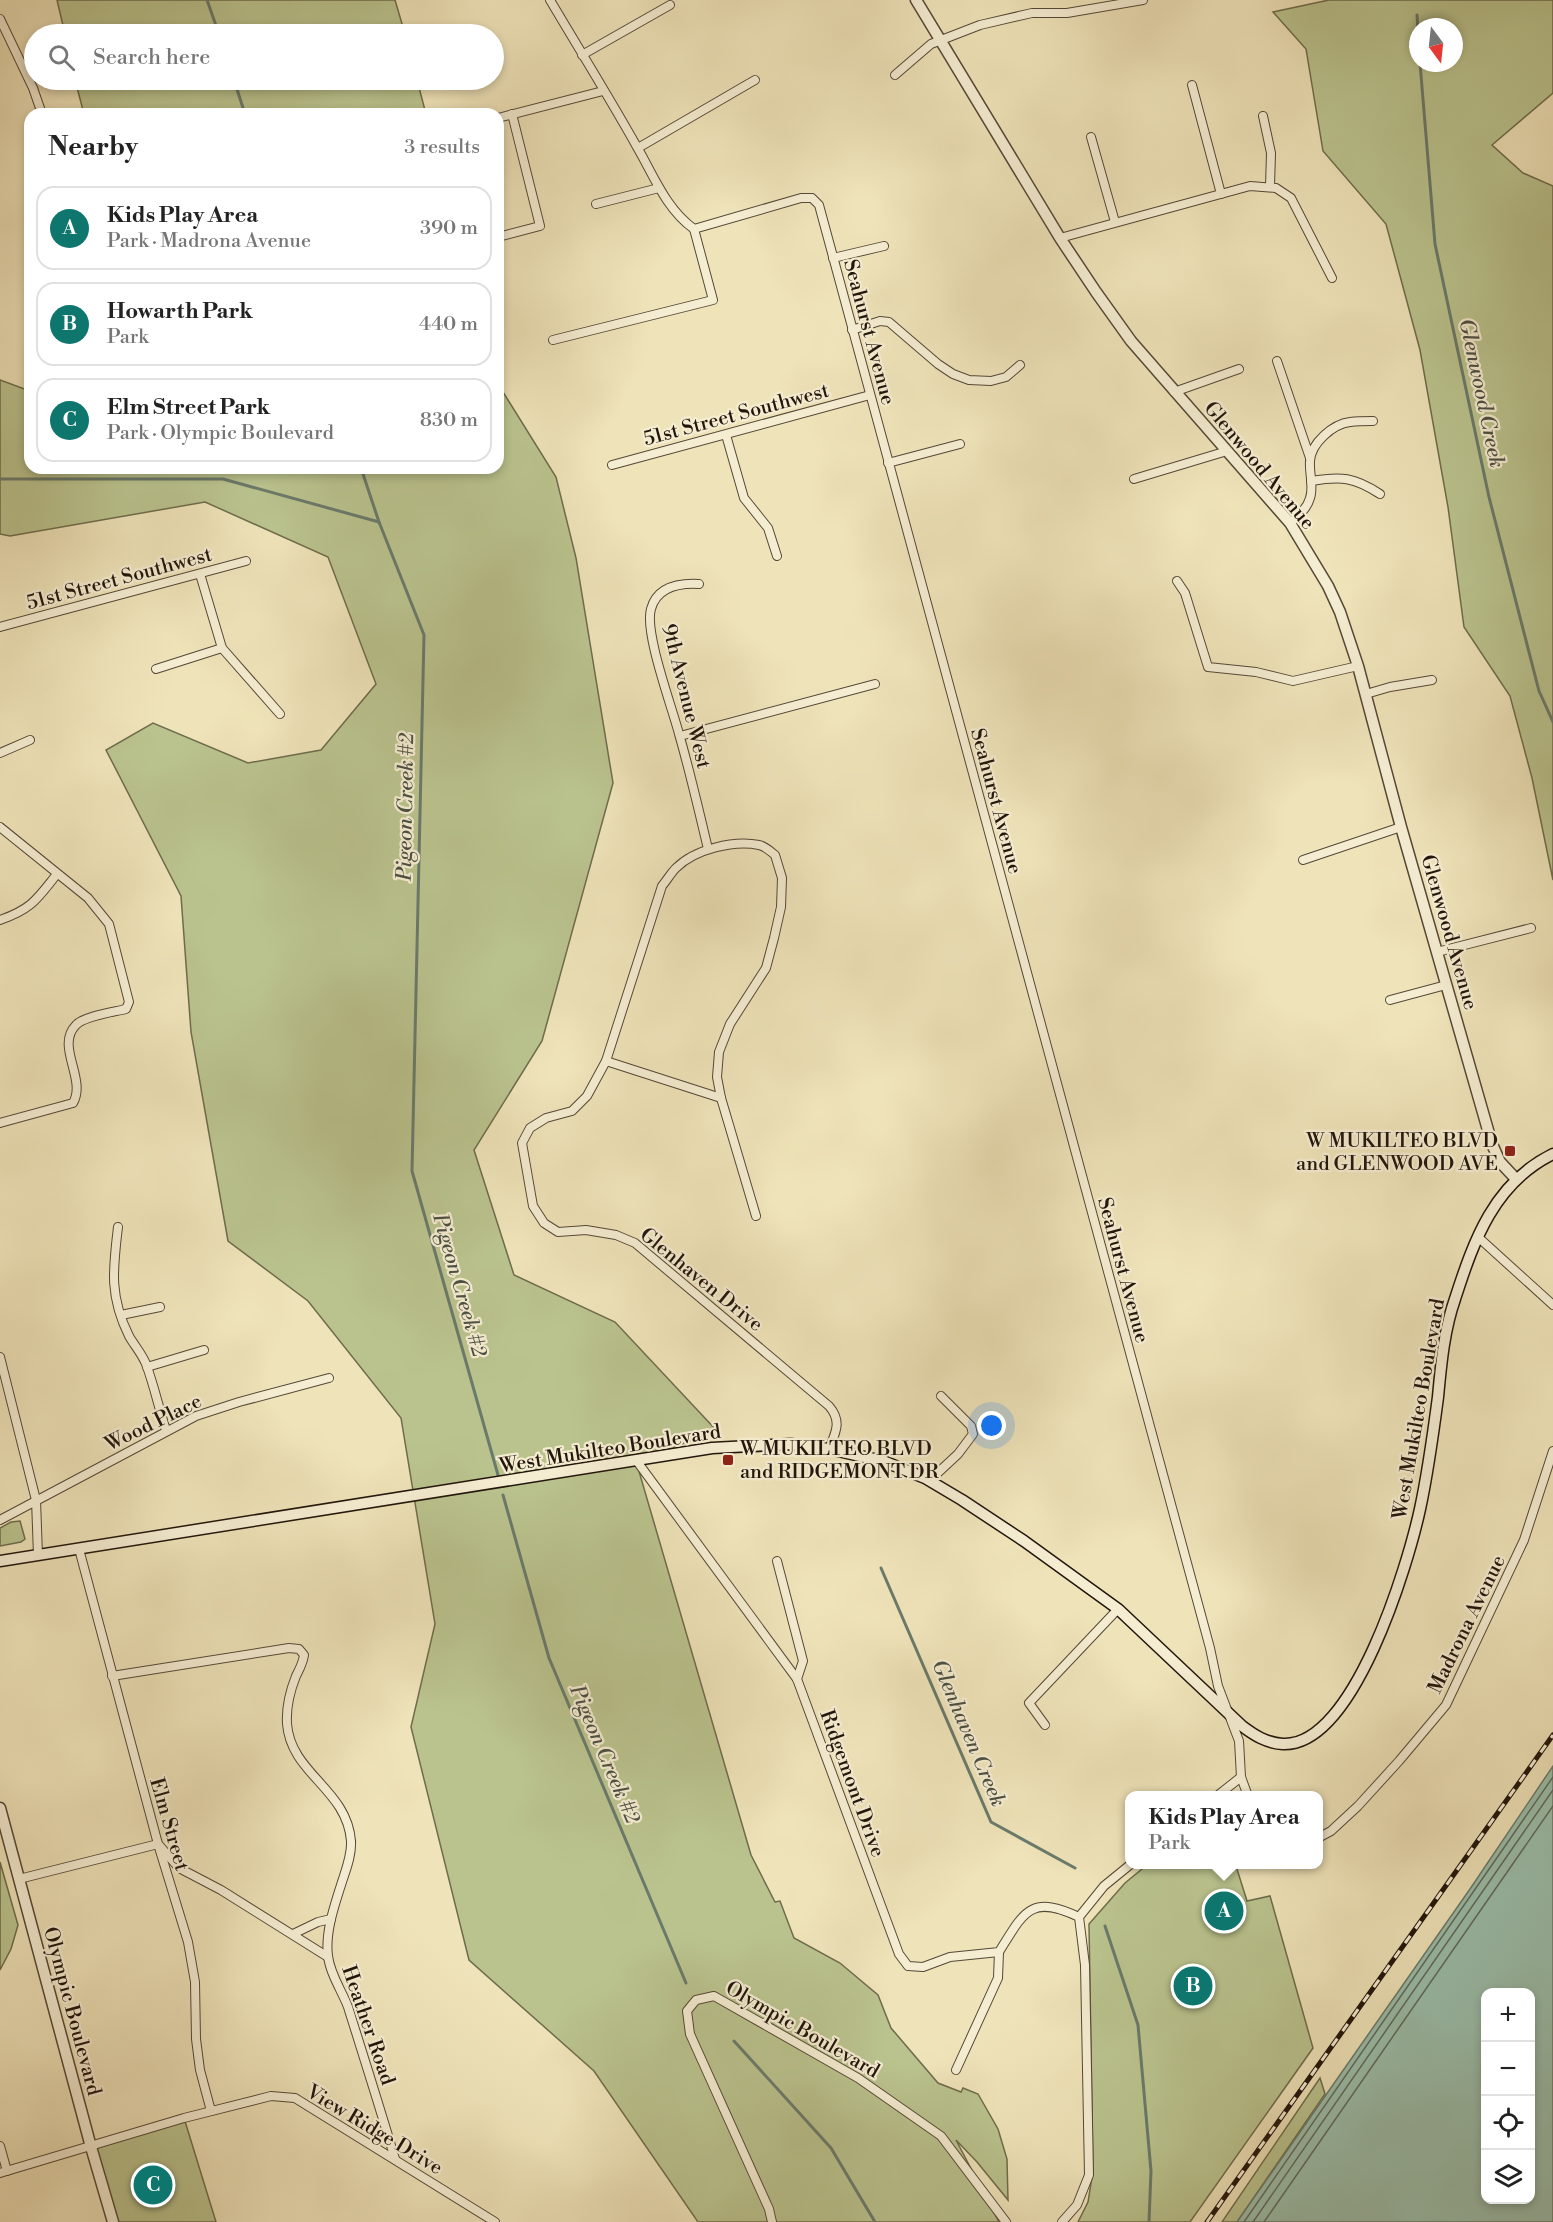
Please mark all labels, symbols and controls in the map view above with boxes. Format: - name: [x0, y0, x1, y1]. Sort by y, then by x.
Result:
- north arrow: [1409, 18, 1463, 72]
- search box: [24, 24, 504, 90]
- icon: search: [45, 41, 78, 74]
- text: Search here: [93, 44, 210, 71]
- text: Nearby: [48, 131, 138, 163]
- text: 3 results: [404, 135, 480, 160]
- text: Kids Play Area: [107, 202, 258, 229]
- text: A: [62, 216, 77, 241]
- text: 390 m: [420, 216, 478, 241]
- text: Park · Madrona Avenue: [107, 229, 311, 254]
- street label: Seahurst Avenue: [837, 257, 900, 408]
- text: Howarth Park: [107, 298, 253, 325]
- text: B: [62, 312, 77, 337]
- text: 440 m: [419, 312, 478, 337]
- water label: Glenwood Creek: [1453, 316, 1510, 470]
- text: Park: [107, 325, 149, 350]
- street label: 51st Street Southwest: [641, 379, 832, 452]
- text: Elm Street Park: [107, 394, 270, 421]
- street label: Glenwood Avenue: [1198, 397, 1320, 535]
- text: C: [62, 408, 77, 433]
- text: 830 m: [420, 408, 478, 433]
- text: Park · Olympic Boulevard: [107, 421, 334, 446]
- street label: 51st Street Southwest: [24, 543, 215, 616]
- street label: 9th Avenue West: [655, 621, 716, 771]
- street label: Seahurst Avenue: [964, 726, 1027, 877]
- water label: Pigeon Creek #2: [392, 732, 420, 882]
- street label: Glenwood Avenue: [1414, 852, 1483, 1013]
- place label: W MUKILTEO BLVD and GLENWOOD AVE: [1296, 1129, 1498, 1177]
- marker: W MUKILTEO BLVD and GLENWOOD AVE: [1503, 1144, 1517, 1158]
- street label: Seahurst Avenue: [1091, 1195, 1154, 1346]
- water label: Pigeon Creek #2: [426, 1210, 492, 1361]
- street label: Glenhaven Drive: [634, 1223, 768, 1337]
- street label: West Mukilteo Boulevard: [1388, 1296, 1451, 1523]
- street label: Wood Place: [100, 1389, 206, 1458]
- your location: [977, 1411, 1006, 1440]
- street label: West Mukilteo Boulevard: [497, 1420, 723, 1480]
- place label: W MUKILTEO BLVD and RIDGEMONT DR: [739, 1437, 940, 1485]
- marker: W MUKILTEO BLVD and RIDGEMONT DR: [721, 1453, 735, 1467]
- street label: Madrona Avenue: [1423, 1551, 1512, 1698]
- water label: Glenhaven Creek: [925, 1656, 1011, 1811]
- water label: Pigeon Creek #2: [563, 1680, 645, 1828]
- street label: Ridgemont Drive: [813, 1706, 890, 1861]
- street label: Elm Street: [143, 1775, 194, 1874]
- popup: [1125, 1791, 1323, 1869]
- text: Kids Play Area: [1148, 1804, 1300, 1831]
- text: Park: [1148, 1831, 1190, 1856]
- pin: A: [1204, 1888, 1244, 1934]
- street label: Olympic Boulevard: [37, 1924, 106, 2099]
- street label: Heather Road: [335, 1962, 400, 2089]
- pin: B: [1174, 1964, 1212, 2008]
- street label: Olympic Boulevard: [721, 1976, 884, 2085]
- map controls: [1481, 1988, 1535, 2204]
- button: +: [1481, 1988, 1535, 2042]
- button: −: [1481, 2042, 1535, 2096]
- street label: View Ridge Drive: [301, 2079, 447, 2181]
- button: locate: [1481, 2096, 1535, 2150]
- button: layers: [1481, 2150, 1535, 2204]
- pin: C: [134, 2162, 172, 2208]

